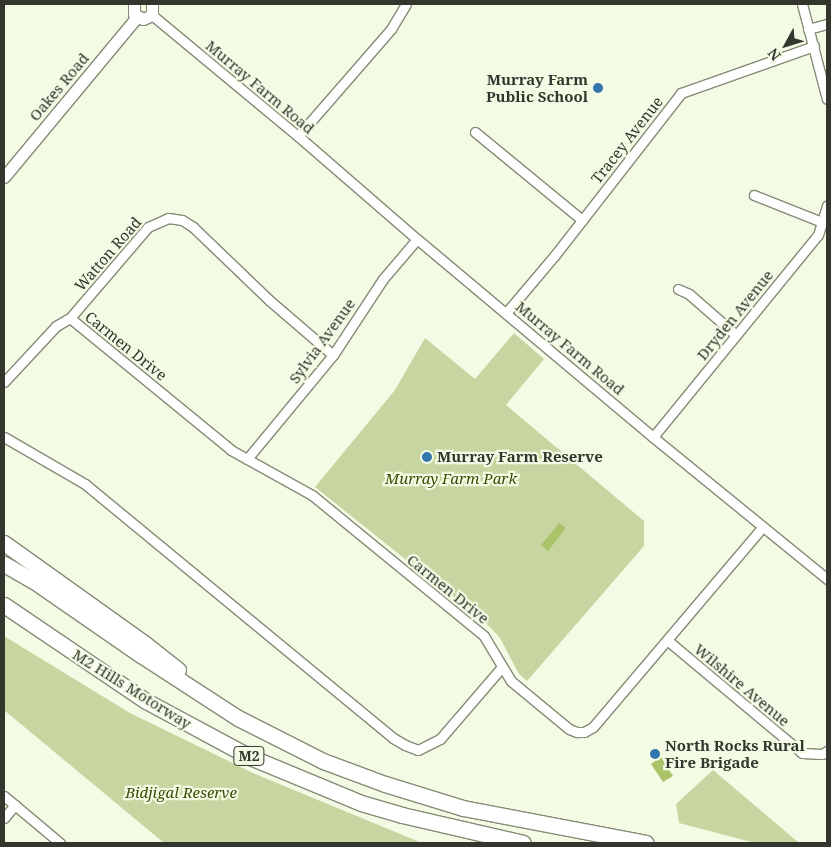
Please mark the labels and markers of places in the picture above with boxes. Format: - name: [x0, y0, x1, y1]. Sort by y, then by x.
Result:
- place label: Murray Farm Public School: [486, 70, 588, 105]
- marker: Murray Farm Public School: [592, 82, 604, 94]
- place label: Murray Farm Reserve: [437, 448, 603, 466]
- marker: Murray Farm Reserve: [421, 451, 433, 463]
- place label: North Rocks Rural Fire Brigade: [665, 736, 805, 771]
- marker: North Rocks Rural Fire Brigade: [649, 748, 661, 760]

